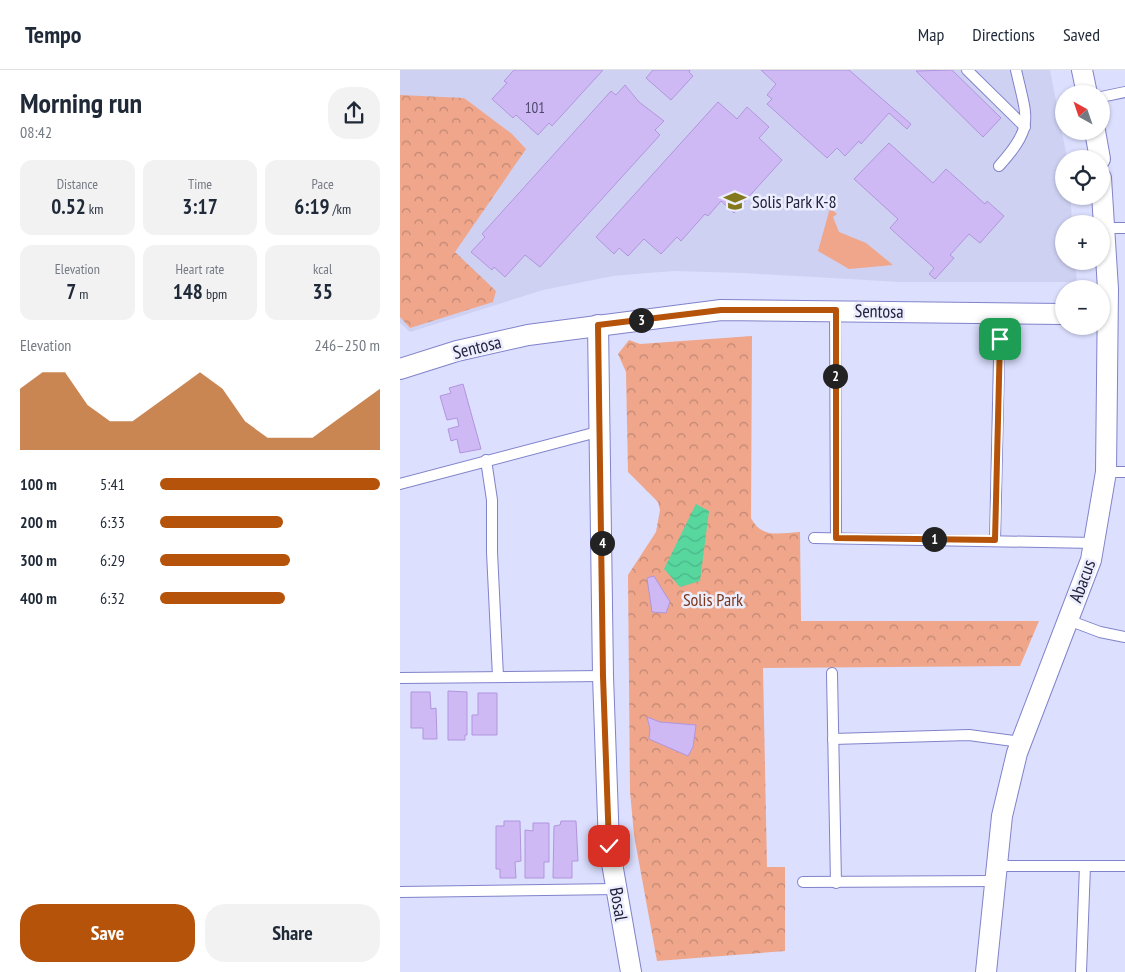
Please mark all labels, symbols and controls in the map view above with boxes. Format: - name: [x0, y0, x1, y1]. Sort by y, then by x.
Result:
- text: Tempo: [25, 19, 81, 50]
- text: Map: [918, 23, 944, 46]
- text: Directions: [972, 23, 1035, 46]
- text: Saved: [1063, 23, 1100, 46]
- text: Morning run: [20, 84, 142, 121]
- north arrow: [1055, 85, 1110, 140]
- map controls: [1055, 85, 1110, 335]
- button: share: [328, 87, 380, 139]
- house number: 101: [525, 98, 545, 117]
- text: 08:42: [20, 122, 52, 142]
- button: locate: [1055, 150, 1110, 205]
- text: Distance: [57, 175, 98, 193]
- text: Time: [188, 175, 212, 193]
- text: Pace: [312, 175, 334, 193]
- school or university icon: Solis Park K-8: [722, 188, 748, 214]
- place label: Solis Park K-8: [752, 190, 837, 213]
- text: 0.52: [51, 193, 86, 220]
- text: 3:17: [182, 193, 218, 220]
- text: 6:19: [294, 193, 330, 220]
- text: km: [86, 200, 103, 218]
- text: /km: [330, 200, 351, 218]
- button: +: [1055, 215, 1110, 270]
- text: Elevation: [55, 260, 100, 278]
- text: Heart rate: [176, 260, 224, 278]
- text: kcal: [313, 260, 332, 278]
- text: 7: [66, 278, 76, 305]
- text: 148: [173, 278, 203, 305]
- text: 35: [313, 278, 333, 305]
- button: −: [1055, 280, 1110, 335]
- text: m: [76, 285, 88, 303]
- text: bpm: [203, 285, 227, 303]
- street label: Sentosa: [854, 299, 904, 323]
- pin: 3: [628, 308, 654, 332]
- text: 3: [638, 311, 645, 329]
- pin: [979, 318, 1021, 360]
- icon: arrive: [986, 325, 1014, 353]
- street label: Sentosa: [450, 330, 504, 364]
- text: Elevation: [20, 335, 71, 355]
- text: 246–250 m: [315, 335, 380, 355]
- pin: 2: [822, 364, 848, 388]
- text: 2: [832, 367, 839, 385]
- text: 100 m: [20, 474, 57, 494]
- text: 5:41: [100, 474, 125, 494]
- text: 200 m: [20, 512, 57, 532]
- text: 6:33: [100, 512, 125, 532]
- pin: 1: [922, 526, 946, 552]
- pin: 4: [590, 530, 614, 556]
- text: 1: [931, 530, 938, 548]
- text: 4: [599, 534, 606, 552]
- text: 300 m: [20, 550, 57, 570]
- text: 6:29: [100, 550, 125, 570]
- street label: Abacus: [1064, 556, 1100, 606]
- text: 400 m: [20, 588, 57, 608]
- text: 6:32: [100, 588, 125, 608]
- park label: Solis Park: [683, 588, 743, 611]
- pin: [588, 825, 630, 867]
- icon: check: [595, 832, 623, 860]
- street label: Bosal: [605, 885, 633, 923]
- button: Save: [20, 904, 195, 962]
- button: Share: [205, 904, 380, 962]

